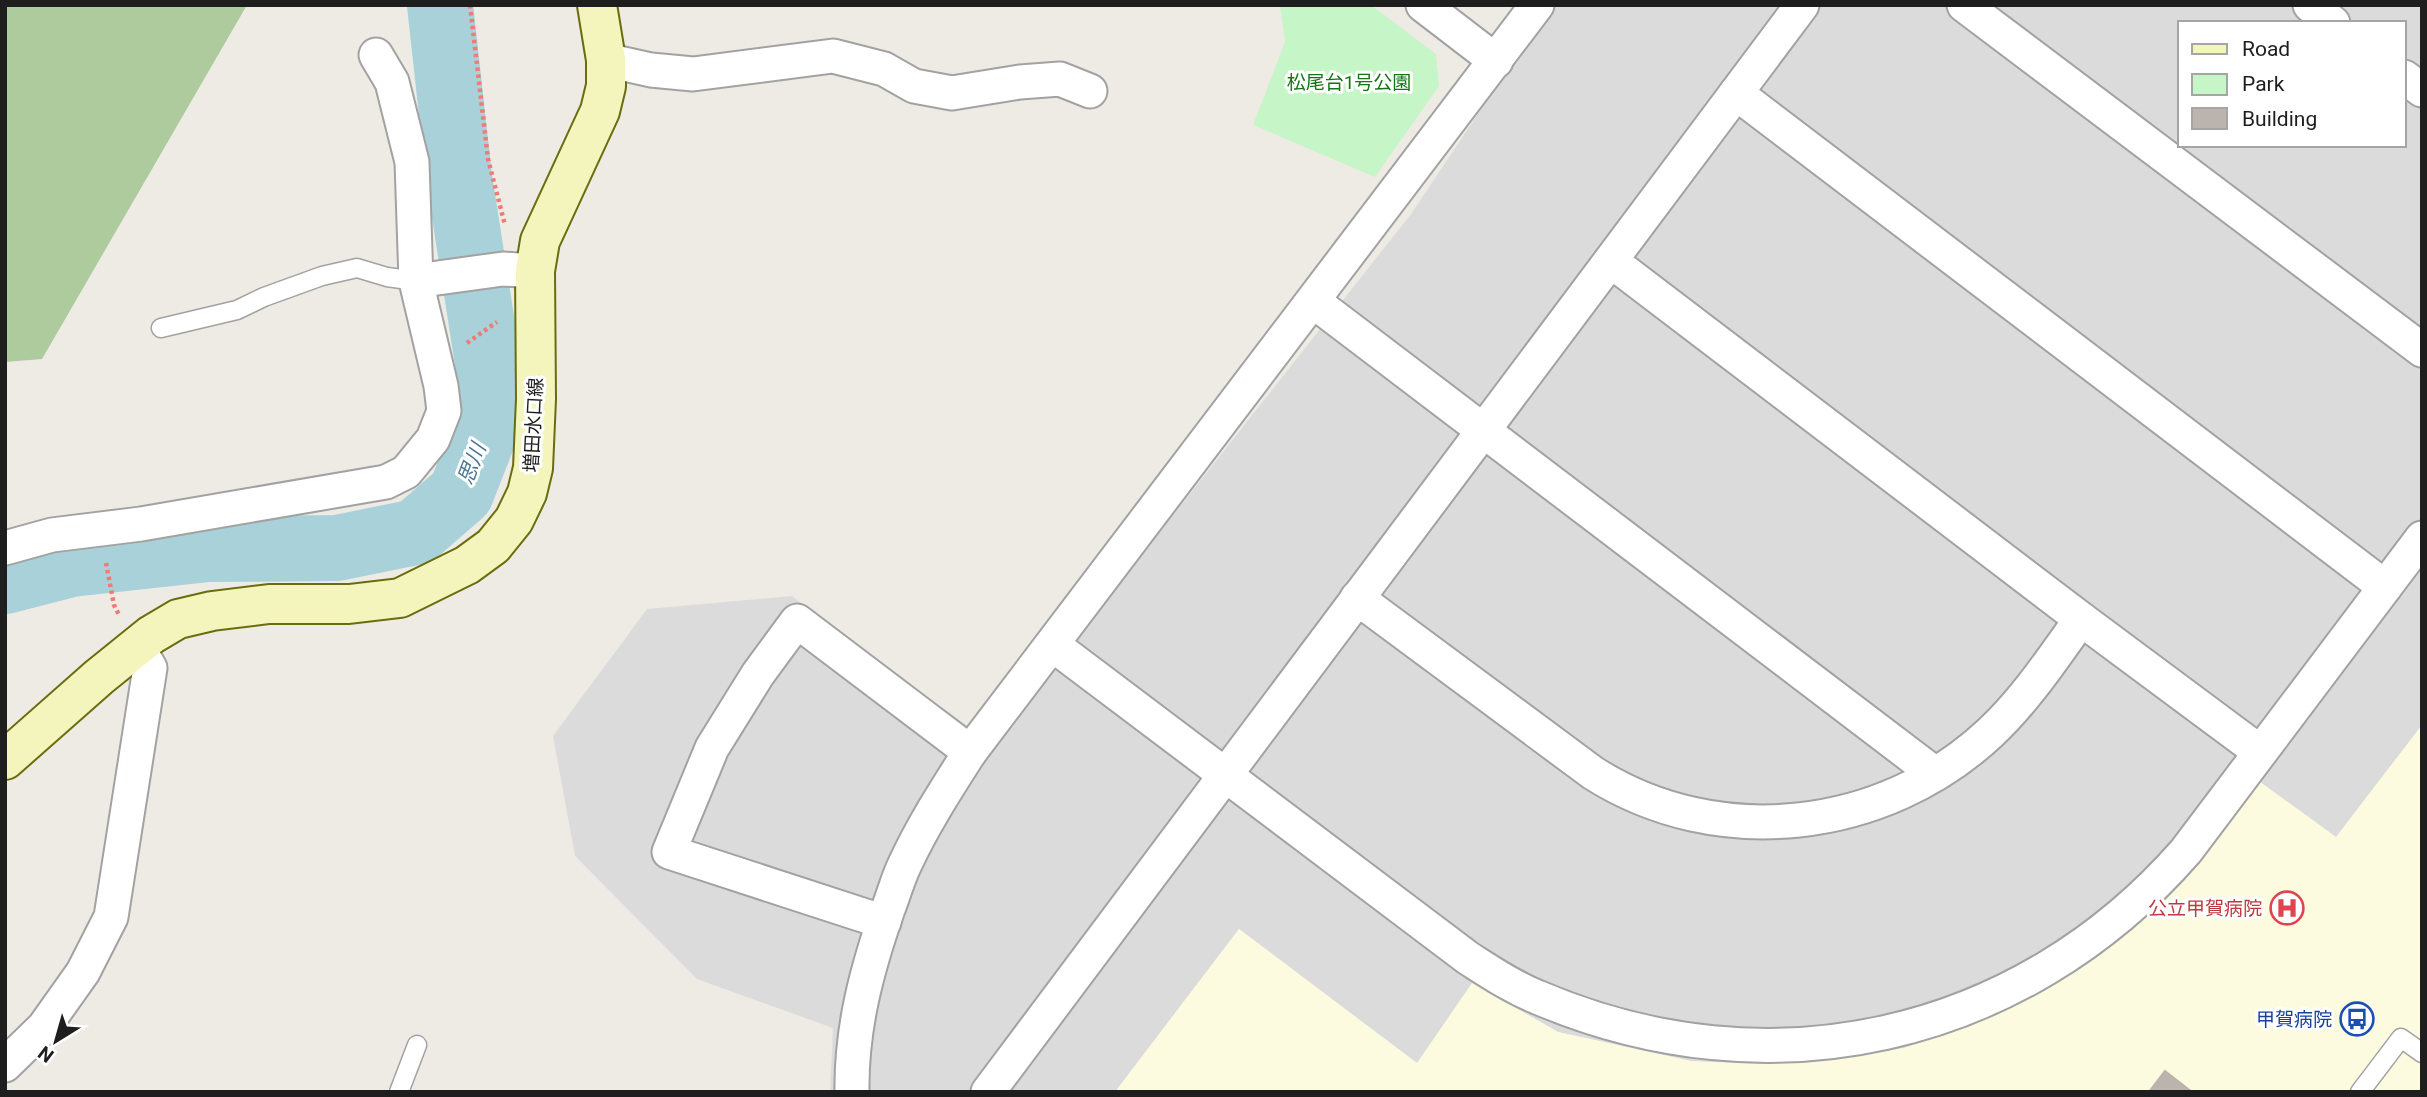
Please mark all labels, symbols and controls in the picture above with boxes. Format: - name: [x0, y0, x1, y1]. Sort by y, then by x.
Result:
- legend: [2178, 21, 2406, 147]
- text: Road: [2242, 37, 2290, 61]
- park label: 松尾台1号公園: [1287, 71, 1411, 94]
- text: Park: [2242, 72, 2285, 96]
- text: Building: [2242, 107, 2317, 131]
- street label: 増田水口線: [520, 377, 547, 473]
- water label: 思川: [453, 438, 491, 488]
- hospital icon: 公立甲賀病院: [2268, 889, 2306, 927]
- place label: 公立甲賀病院: [2148, 897, 2262, 920]
- bus stop icon: 甲賀病院: [2338, 1000, 2376, 1038]
- north arrow: [21, 1006, 91, 1076]
- place label: 甲賀病院: [2256, 1008, 2332, 1031]
- text: N: [34, 1041, 58, 1067]

